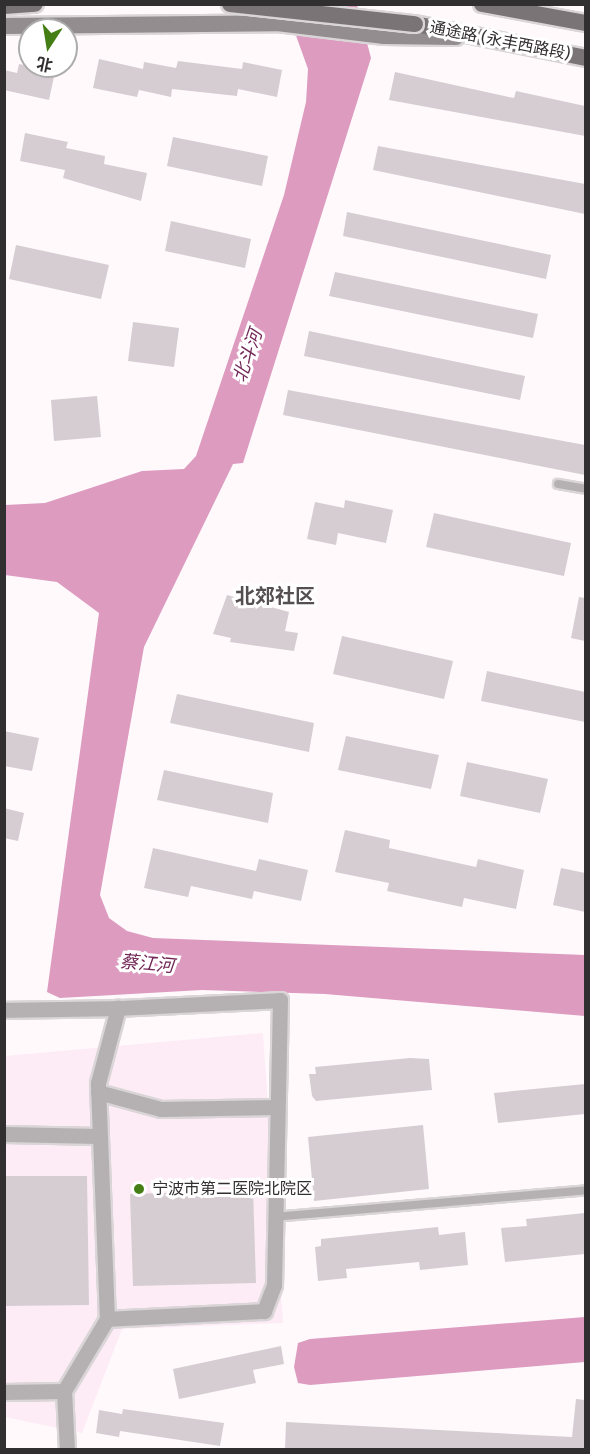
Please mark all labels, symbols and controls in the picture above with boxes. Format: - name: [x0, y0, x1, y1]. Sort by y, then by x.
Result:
- north arrow: [18, 18, 78, 78]
- street label: 通途路 (永丰西路段): [428, 18, 572, 64]
- text: 北: [35, 53, 54, 75]
- water label: 北斗河: [229, 327, 267, 385]
- district label: 北郊社区: [235, 584, 315, 608]
- water label: 蔡江河: [119, 951, 175, 977]
- place label: 宁波市第二医院北院区: [152, 1179, 312, 1199]
- marker: 宁波市第二医院北院区: [130, 1180, 148, 1198]

